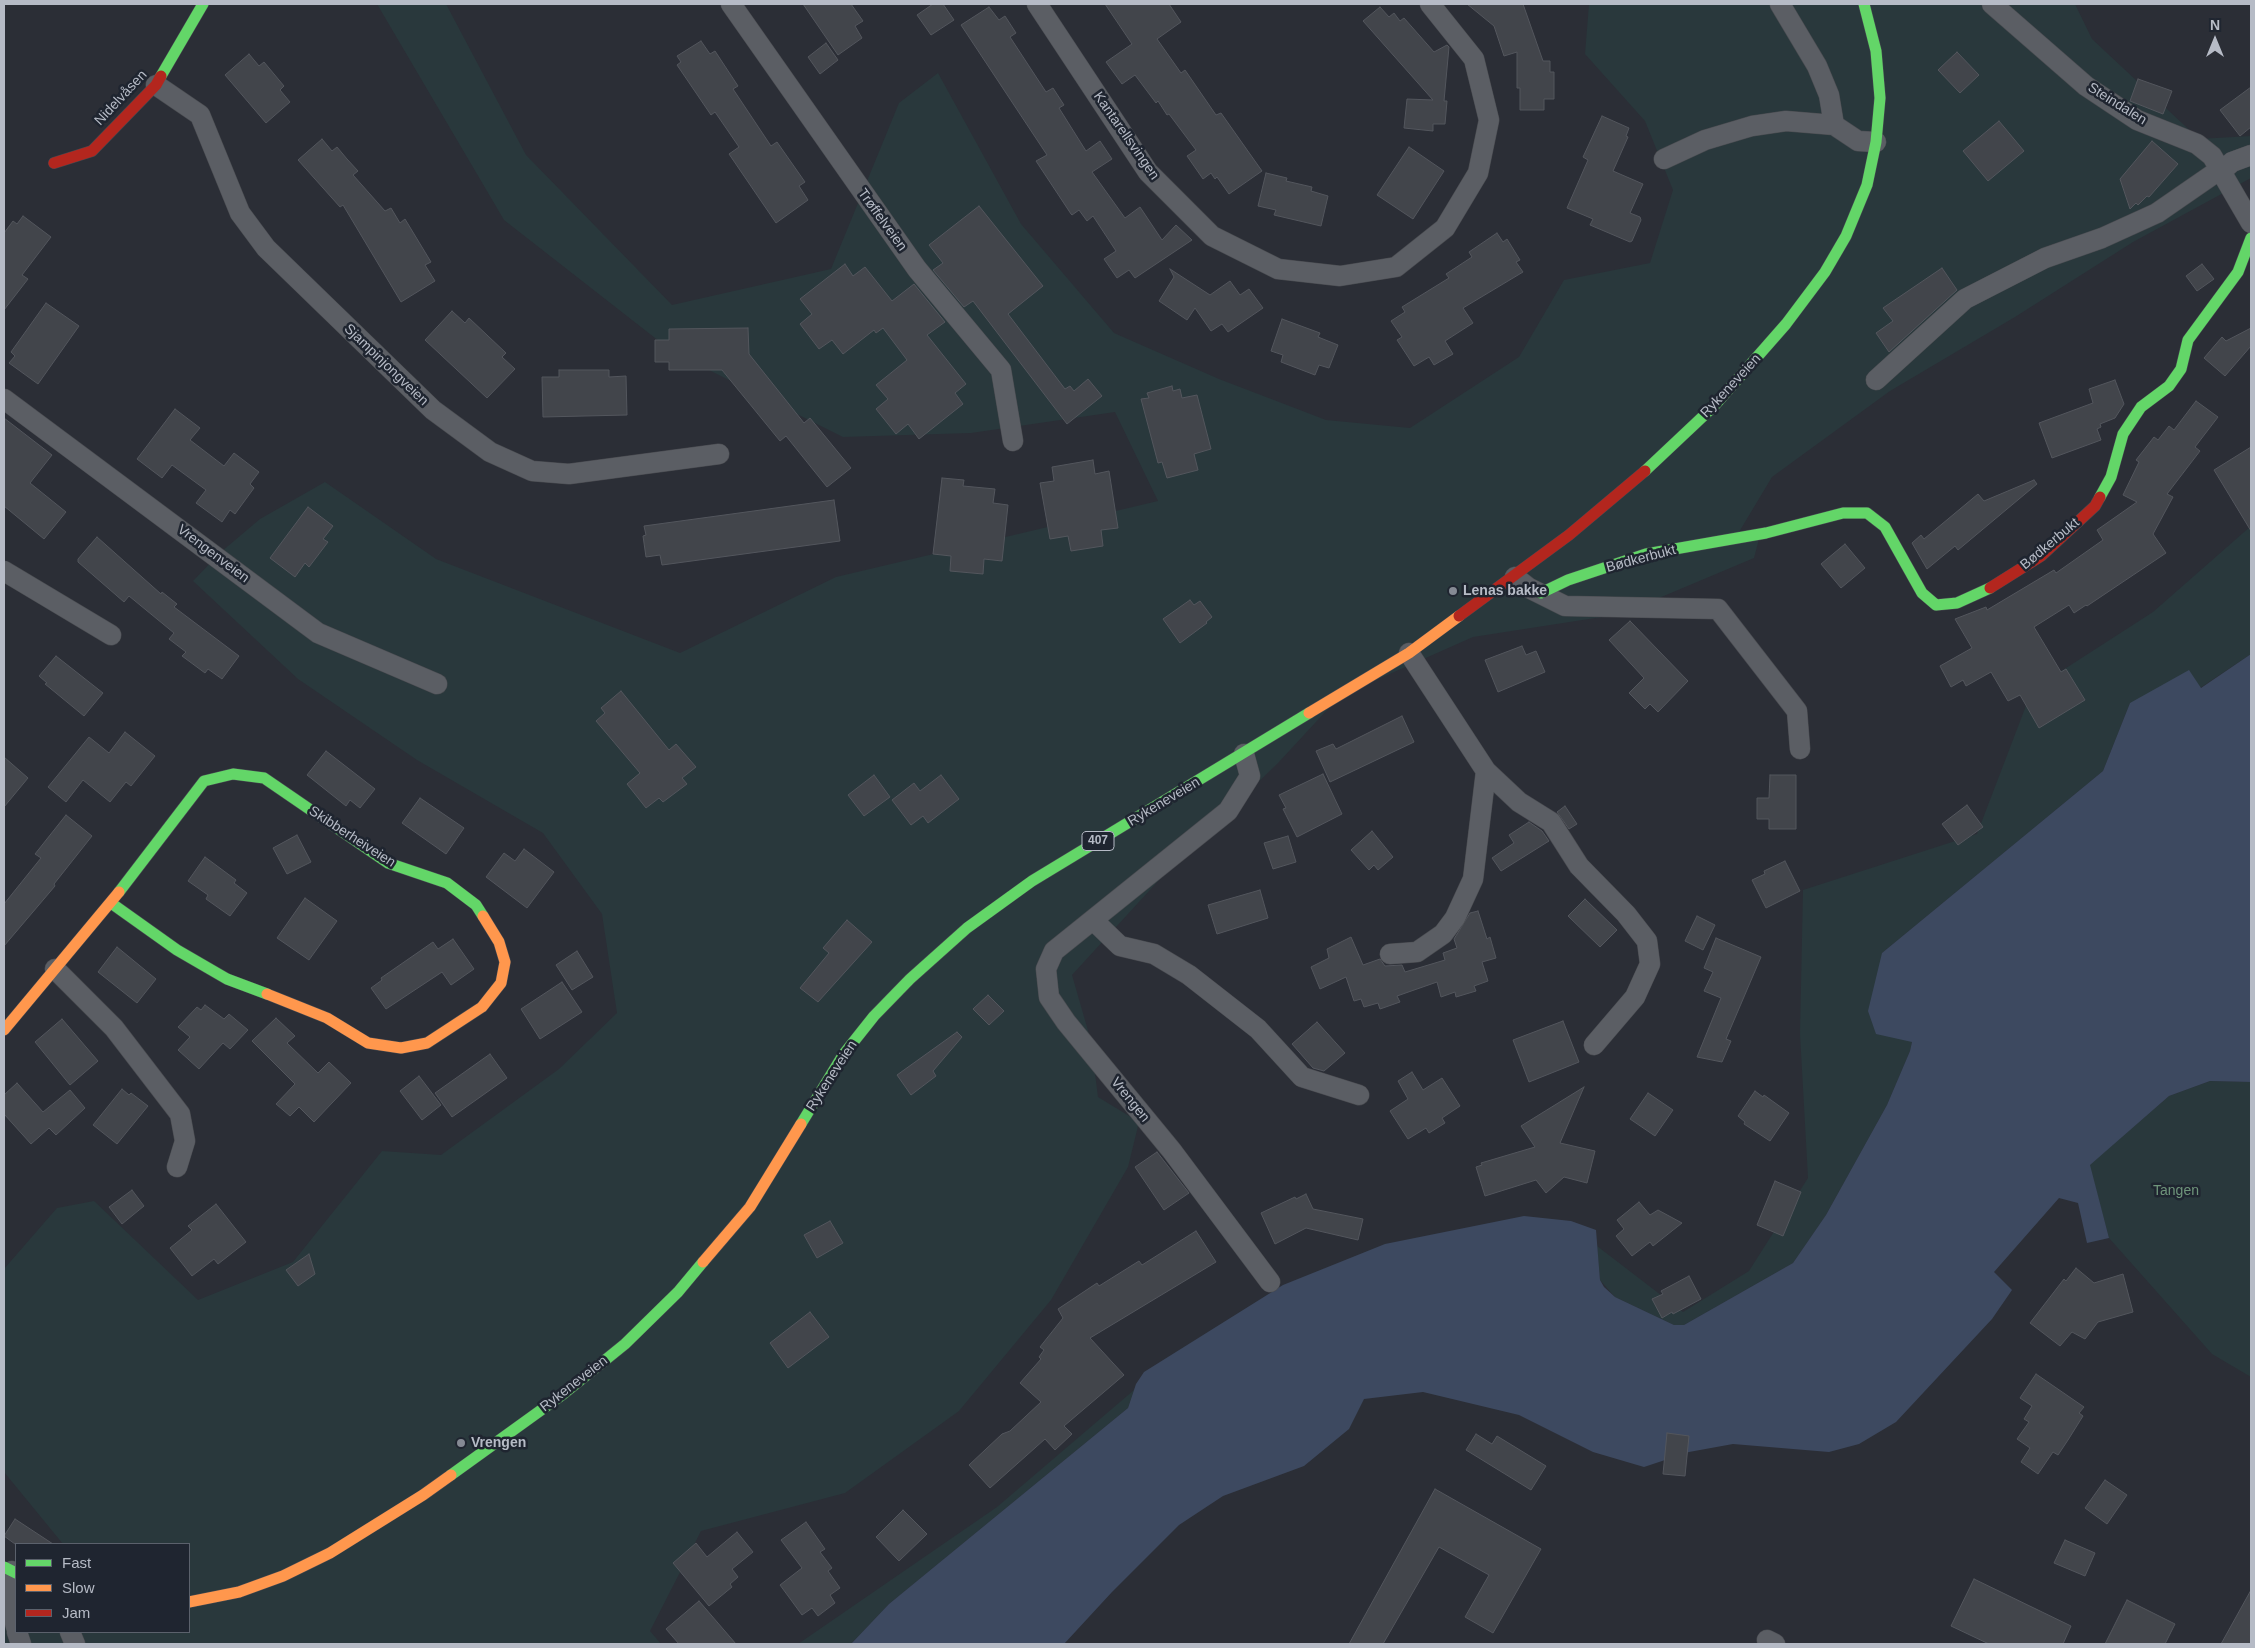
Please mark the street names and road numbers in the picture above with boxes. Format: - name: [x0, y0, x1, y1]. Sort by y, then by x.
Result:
- street label: Nidelvåsen: [91, 67, 151, 129]
- street label: Steindalen: [2084, 79, 2150, 129]
- street label: Kantarellsvingen: [1089, 89, 1163, 183]
- street label: Trøffelveien: [854, 185, 910, 255]
- street label: Sjampinjongveien: [340, 321, 432, 409]
- street label: Rykeneveien: [1697, 351, 1765, 421]
- street label: Bødkerbukt: [2017, 515, 2083, 573]
- street label: Vrengenveien: [174, 521, 252, 587]
- street label: Bødkerbukt: [1604, 542, 1678, 576]
- street label: Rykeneveien: [1125, 774, 1203, 830]
- street label: Skibberheiveien: [306, 803, 398, 871]
- road number: 407: [1082, 831, 1114, 850]
- street label: Rykeneveien: [803, 1037, 861, 1115]
- street label: Vrengen: [1107, 1074, 1153, 1126]
- street label: Rykeneveien: [537, 1352, 611, 1416]

